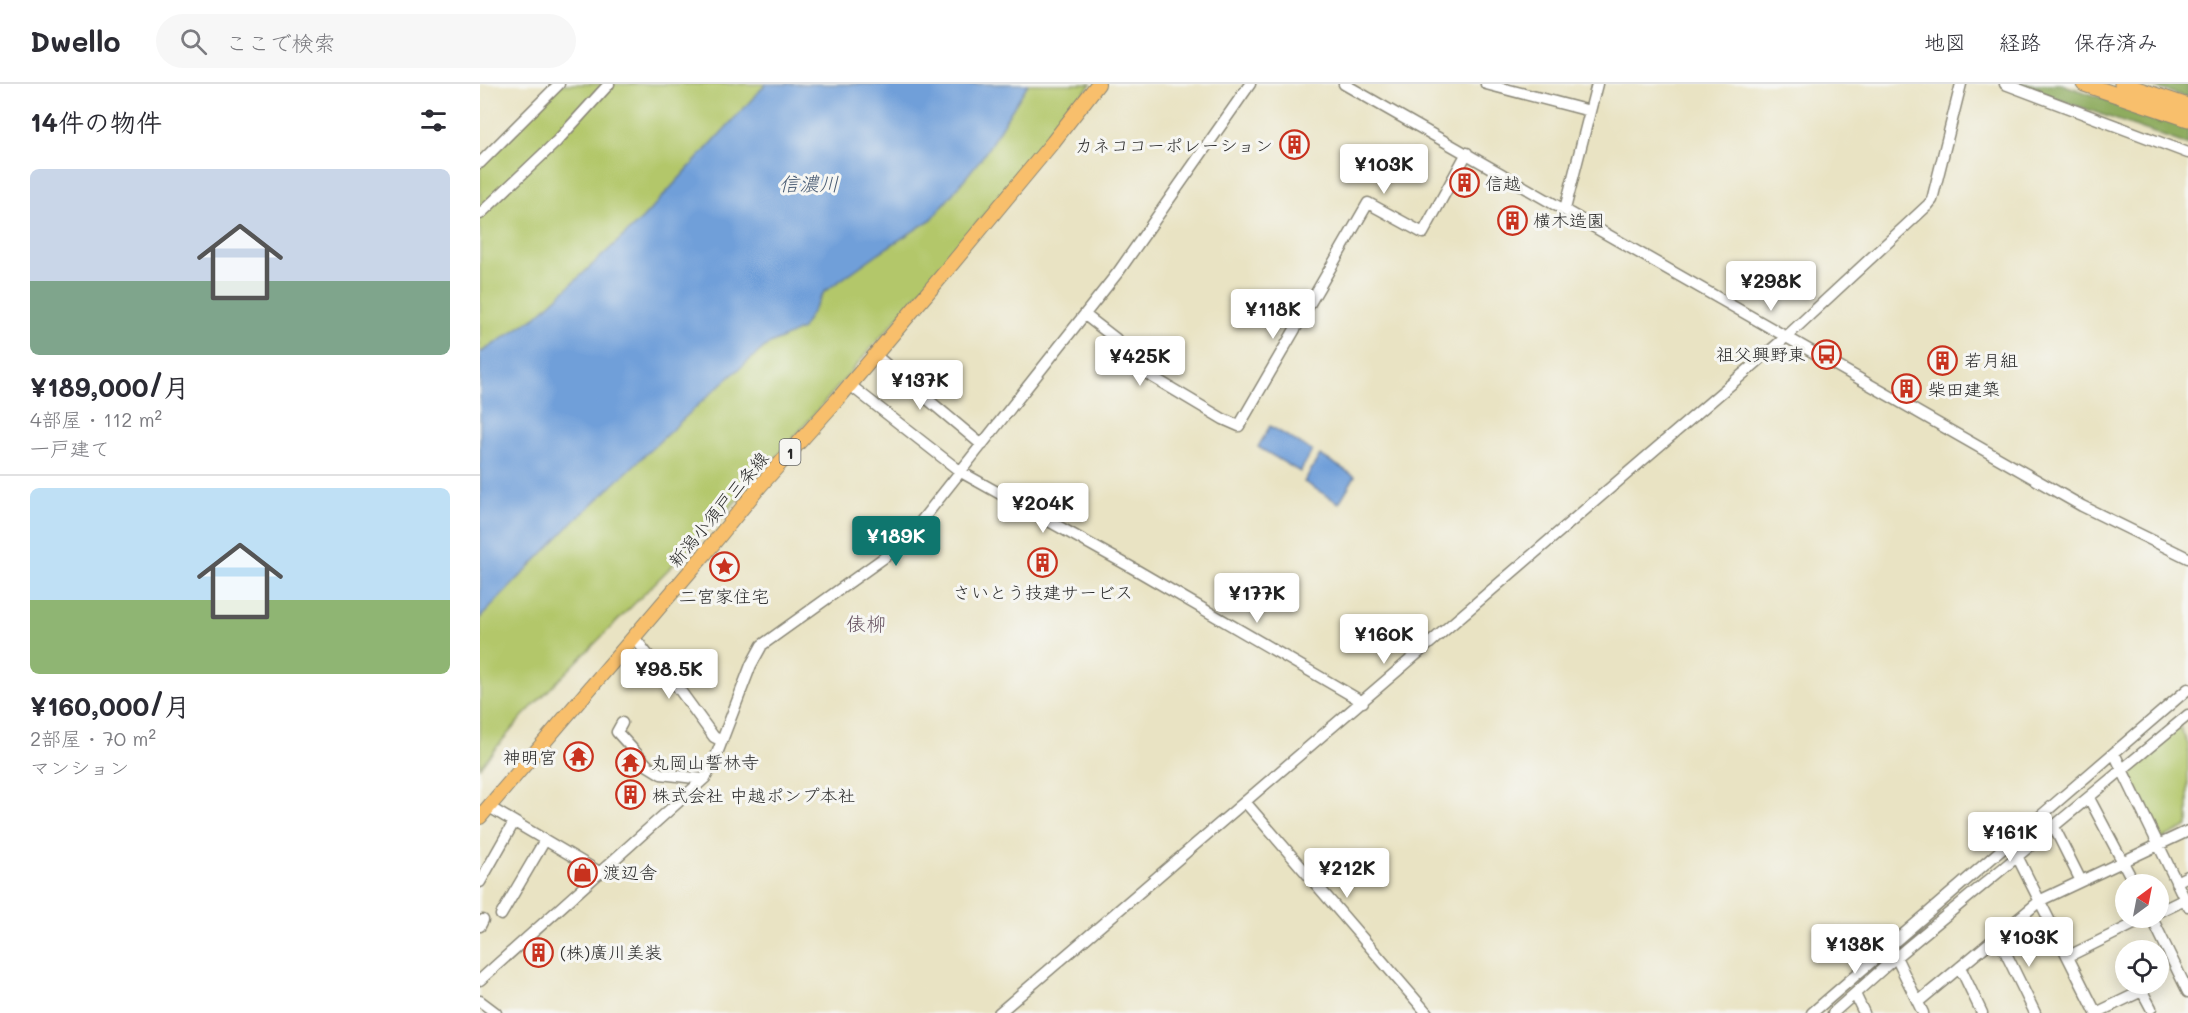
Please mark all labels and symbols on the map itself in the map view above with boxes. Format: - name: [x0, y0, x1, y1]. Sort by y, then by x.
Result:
- building icon: カネココーポレーション: [1278, 129, 1310, 161]
- place label: カネココーポレーション: [1075, 133, 1273, 157]
- pin: ¥103K: [1342, 144, 1426, 195]
- building icon: 信越: [1448, 167, 1480, 199]
- water label: 信濃川: [779, 170, 839, 196]
- place label: 信越: [1485, 171, 1521, 195]
- building icon: 横木造園: [1496, 204, 1528, 236]
- place label: 横木造園: [1533, 208, 1605, 232]
- pin: ¥298K: [1729, 261, 1813, 312]
- pin: ¥118K: [1231, 289, 1315, 340]
- pin: ¥425K: [1098, 336, 1182, 387]
- bus stop icon: 祖父興野東: [1811, 338, 1843, 370]
- place label: 祖父興野東: [1716, 342, 1806, 366]
- building icon: 若月組: [1927, 344, 1959, 376]
- place label: 若月組: [1964, 348, 2018, 372]
- pin: ¥137K: [878, 360, 962, 411]
- building icon: 柴田建築: [1891, 373, 1923, 405]
- place label: 柴田建築: [1928, 377, 2000, 401]
- road number: 1: [780, 439, 800, 465]
- street label: 新潟小須戸三条線: [663, 446, 773, 572]
- pin: ¥204K: [1001, 483, 1085, 534]
- pin: ¥189K: [854, 516, 938, 567]
- building icon: さいとう技建サービス: [1027, 547, 1059, 579]
- place icon: 二宮家住宅: [708, 551, 740, 583]
- pin: ¥177K: [1215, 573, 1299, 624]
- place label: さいとう技建サービス: [953, 580, 1133, 604]
- place label: 二宮家住宅: [679, 584, 769, 608]
- district label: 俵柳: [846, 610, 886, 636]
- pin: ¥160K: [1342, 614, 1426, 665]
- pin: ¥98.5K: [620, 649, 718, 700]
- temple icon: 神明宮: [562, 741, 594, 773]
- place label: 神明宮: [503, 745, 557, 769]
- temple icon: 丸岡山誓林寺: [614, 746, 646, 778]
- place label: 丸岡山誓林寺: [651, 750, 759, 774]
- building icon: 株式会社 中越ポンプ本社: [615, 779, 647, 811]
- place label: 株式会社 中越ポンプ本社: [652, 783, 856, 807]
- pin: ¥161K: [1968, 812, 2052, 863]
- pin: ¥212K: [1305, 848, 1389, 899]
- shop icon: 渡辺舎: [566, 856, 598, 888]
- place label: 渡辺舎: [603, 860, 657, 884]
- north arrow: [2115, 874, 2169, 928]
- pin: ¥103K: [1987, 917, 2071, 968]
- pin: ¥138K: [1813, 924, 1897, 975]
- building icon: (株)廣川美装: [523, 936, 555, 968]
- place label: (株)廣川美装: [560, 940, 662, 964]

